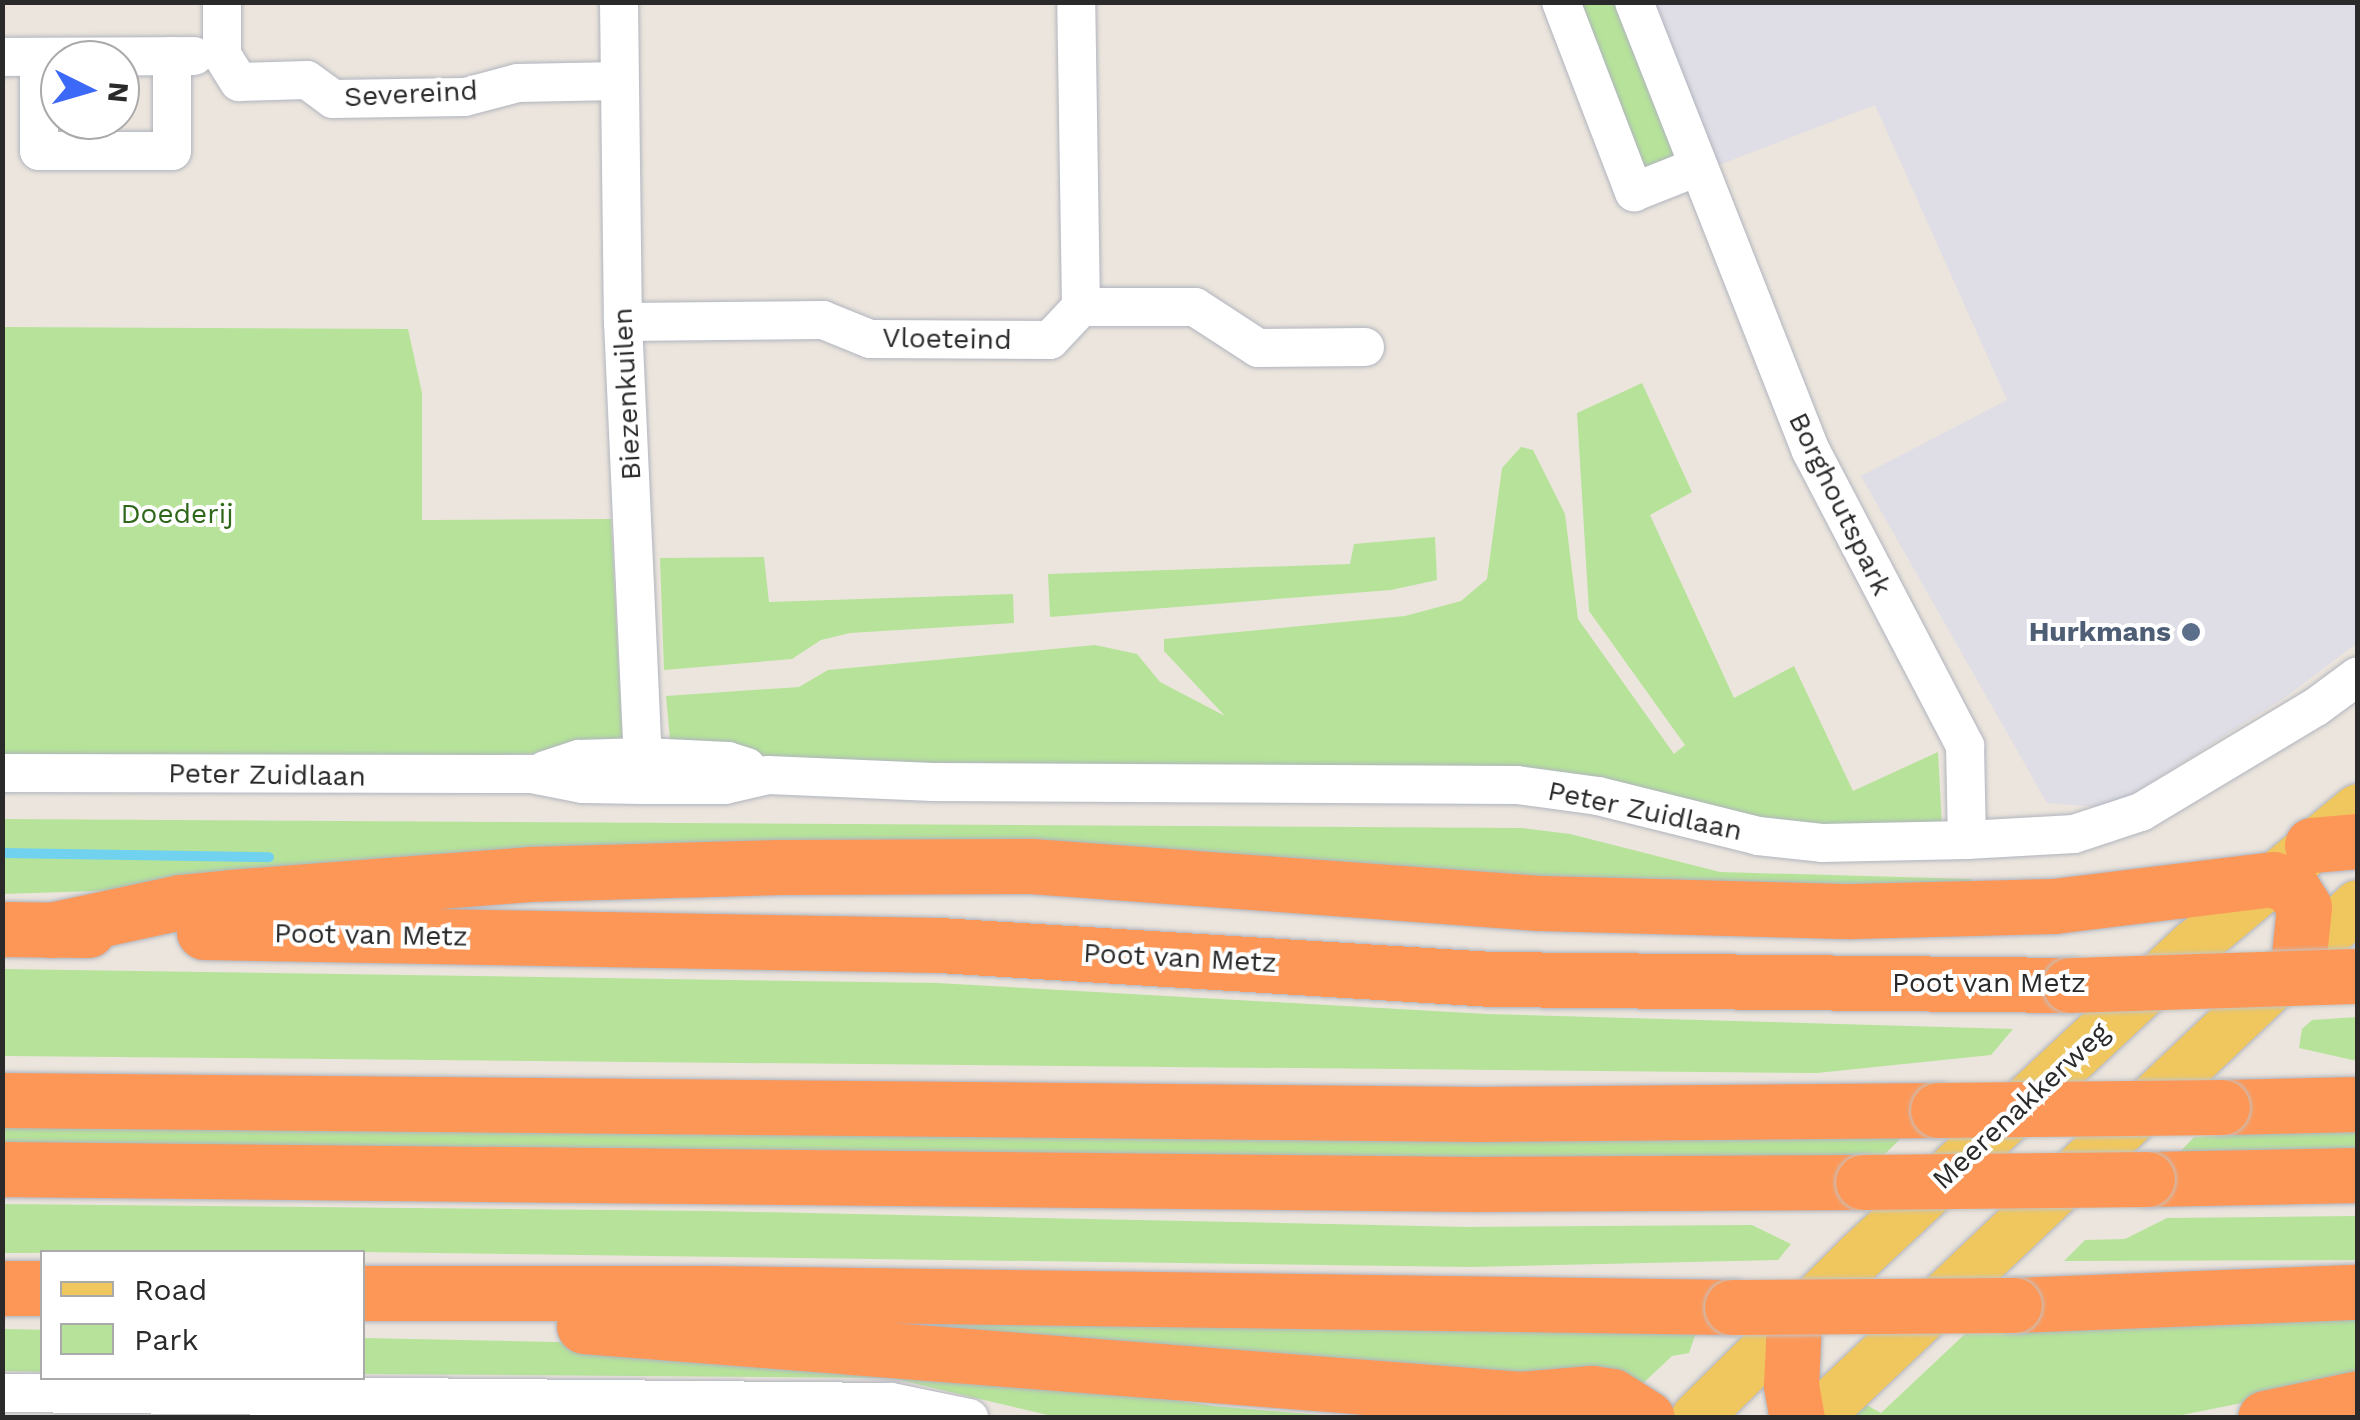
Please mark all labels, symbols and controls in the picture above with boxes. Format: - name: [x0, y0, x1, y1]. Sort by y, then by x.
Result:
- north arrow: [40, 40, 140, 140]
- street label: Severeind: [343, 74, 479, 114]
- text: N: [101, 81, 136, 104]
- street label: Biezenkuilen: [606, 307, 648, 481]
- street label: Vloeteind: [882, 321, 1012, 357]
- street label: Borghoutspark: [1781, 407, 1899, 601]
- park label: Doederij: [120, 497, 234, 531]
- place label: Hurkmans: [2029, 615, 2171, 649]
- marker: Hurkmans: [2180, 621, 2202, 643]
- street label: Peter Zuidlaan: [168, 756, 366, 794]
- street label: Peter Zuidlaan: [1544, 774, 1746, 848]
- street label: Poot van Metz: [273, 917, 469, 953]
- street label: Poot van Metz: [1082, 936, 1278, 980]
- street label: Poot van Metz: [1892, 966, 2086, 1000]
- street label: Meerenakkerweg: [1926, 1016, 2116, 1196]
- legend: [40, 1250, 365, 1380]
- text: Road: [134, 1272, 207, 1307]
- text: Park: [134, 1322, 199, 1357]

